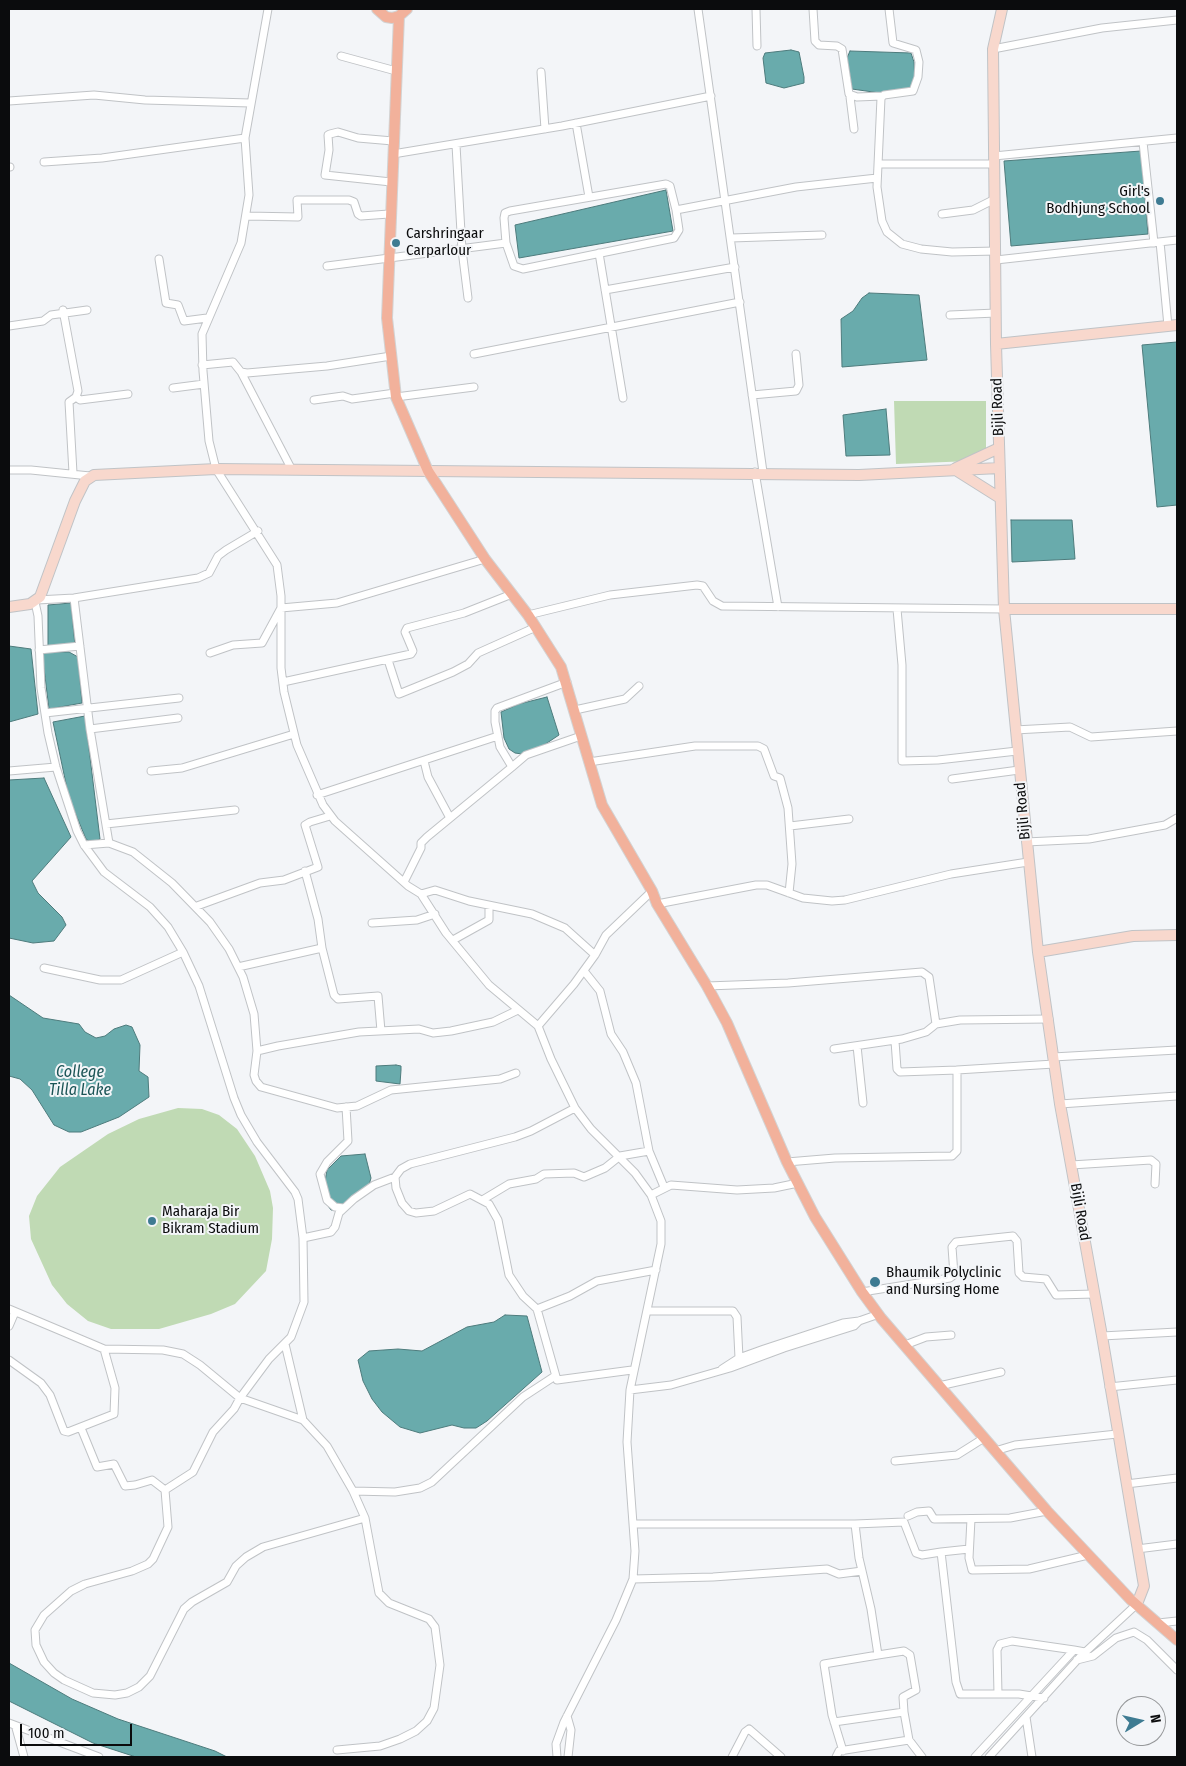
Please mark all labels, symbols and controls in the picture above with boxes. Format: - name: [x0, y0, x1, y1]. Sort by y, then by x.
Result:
- place label: Girl's Bodhjung School: [1046, 183, 1150, 218]
- marker: Girl's Bodhjung School: [1154, 195, 1166, 207]
- place label: Carshringaar Carparlour: [406, 225, 484, 260]
- marker: Carshringaar Carparlour: [390, 237, 402, 249]
- street label: Bijli Road: [988, 378, 1008, 436]
- street label: Bijli Road: [1012, 781, 1034, 841]
- water label: College Tilla Lake: [49, 1063, 111, 1101]
- street label: Bijli Road: [1066, 1182, 1094, 1242]
- place label: Maharaja Bir Bikram Stadium: [162, 1203, 259, 1238]
- marker: Maharaja Bir Bikram Stadium: [146, 1215, 158, 1227]
- place label: Bhaumik Polyclinic and Nursing Home: [886, 1264, 1001, 1299]
- marker: Bhaumik Polyclinic and Nursing Home: [868, 1275, 882, 1289]
- north arrow: [1116, 1696, 1166, 1746]
- text: N: [1146, 1713, 1164, 1724]
- scale bar: [22, 1714, 135, 1746]
- text: 100 m: [28, 1724, 65, 1742]

